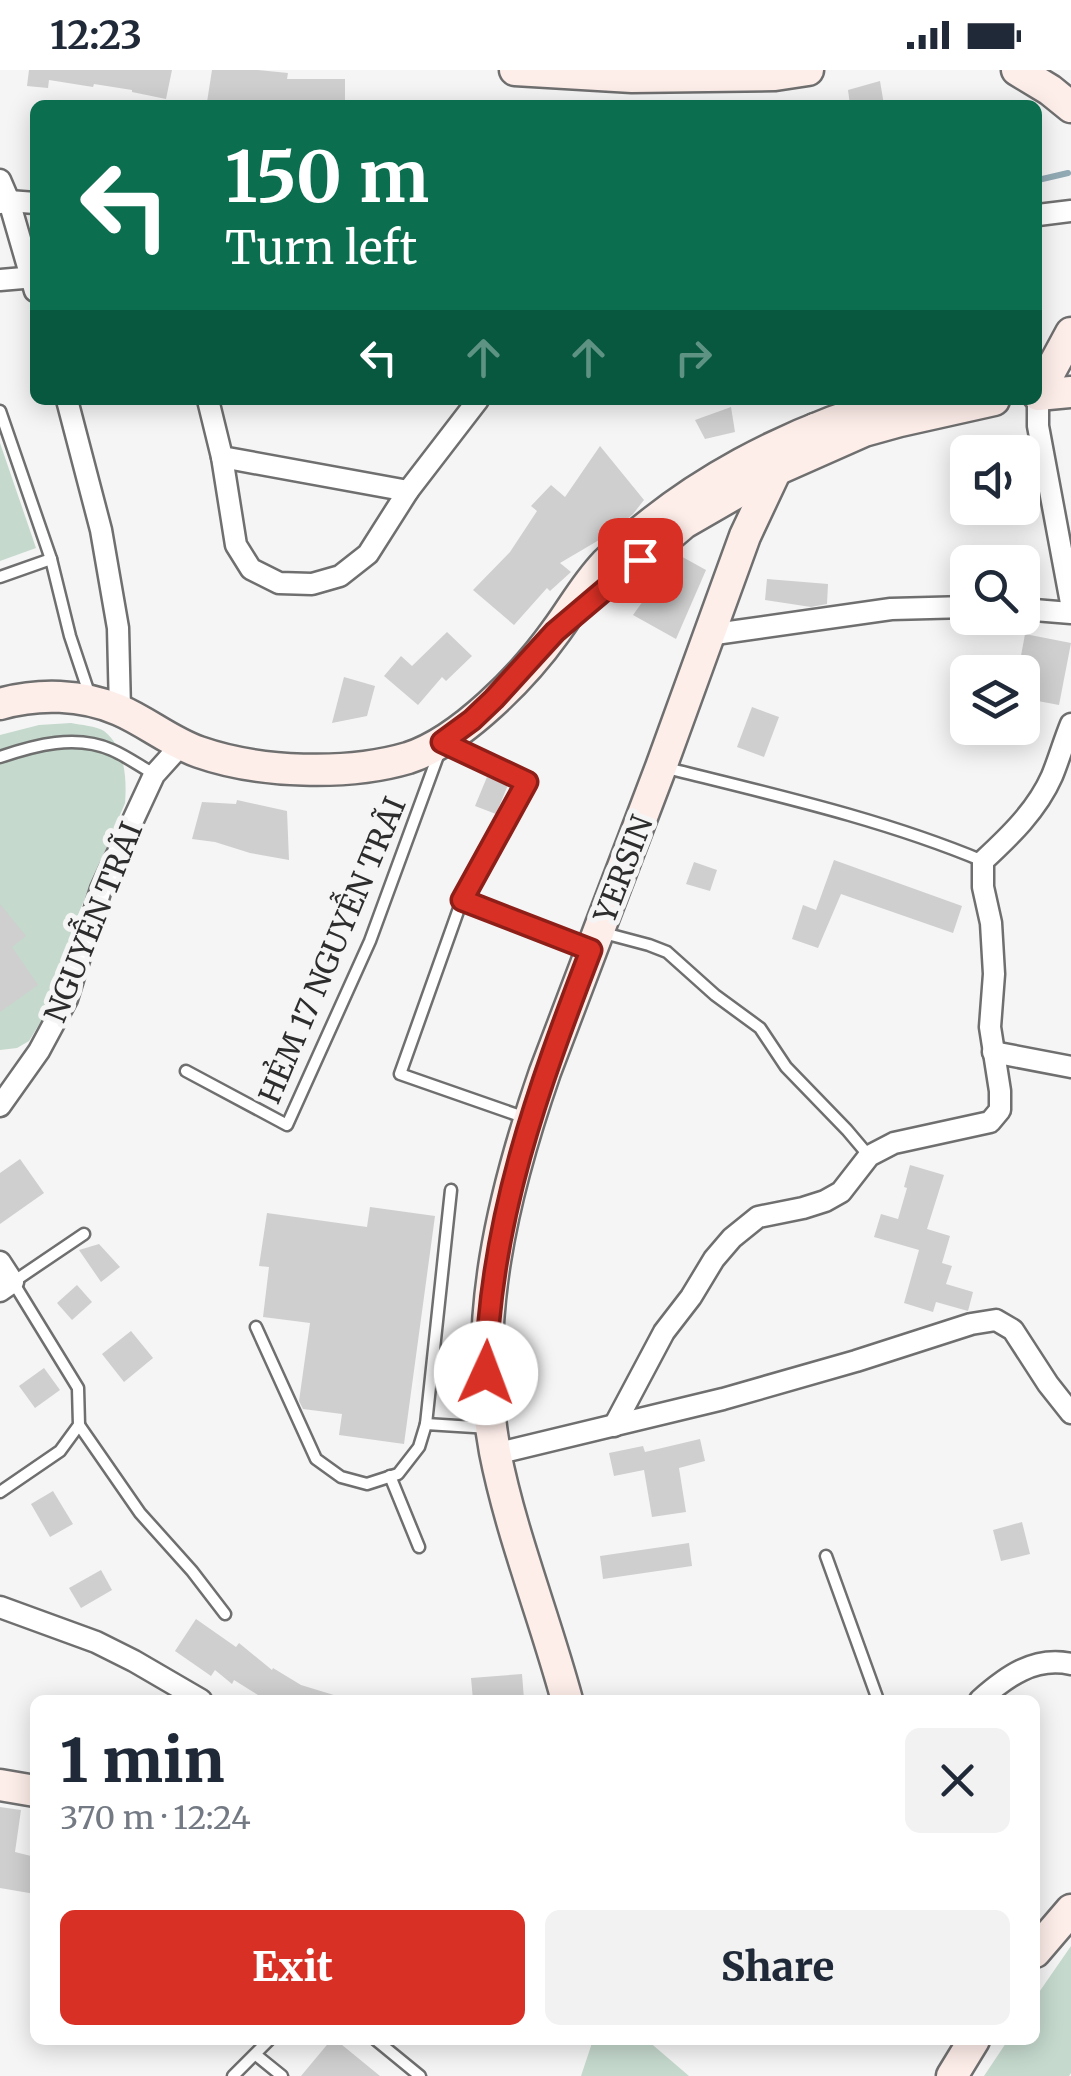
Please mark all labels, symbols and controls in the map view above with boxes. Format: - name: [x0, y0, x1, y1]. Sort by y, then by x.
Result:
- text: 12:23: [50, 12, 142, 59]
- text: 150 m: [225, 133, 429, 221]
- icon: left: [60, 140, 190, 270]
- text: Turn left: [225, 220, 417, 276]
- icon: left: [351, 330, 406, 385]
- icon: ahead: [456, 330, 511, 385]
- icon: ahead: [561, 330, 616, 385]
- icon: right: [666, 330, 721, 385]
- map controls: [950, 435, 1040, 745]
- button: sound: [950, 435, 1040, 525]
- pin: [598, 518, 683, 603]
- icon: arrive: [613, 533, 668, 588]
- button: search: [950, 545, 1040, 635]
- button: layers: [950, 655, 1040, 745]
- street label: HẺM 17 NGUYỄN TRÃI: [247, 790, 414, 1109]
- street label: YERSIN: [585, 810, 661, 929]
- street label: NGUYỄN TRÃI: [32, 815, 150, 1028]
- position arrow: [434, 1321, 538, 1425]
- text: 1 min: [60, 1723, 224, 1798]
- button: close: [905, 1728, 1010, 1833]
- text: 370 m · 12:24: [60, 1798, 251, 1838]
- button: Exit: [60, 1910, 525, 2025]
- button: Share: [545, 1910, 1010, 2025]

